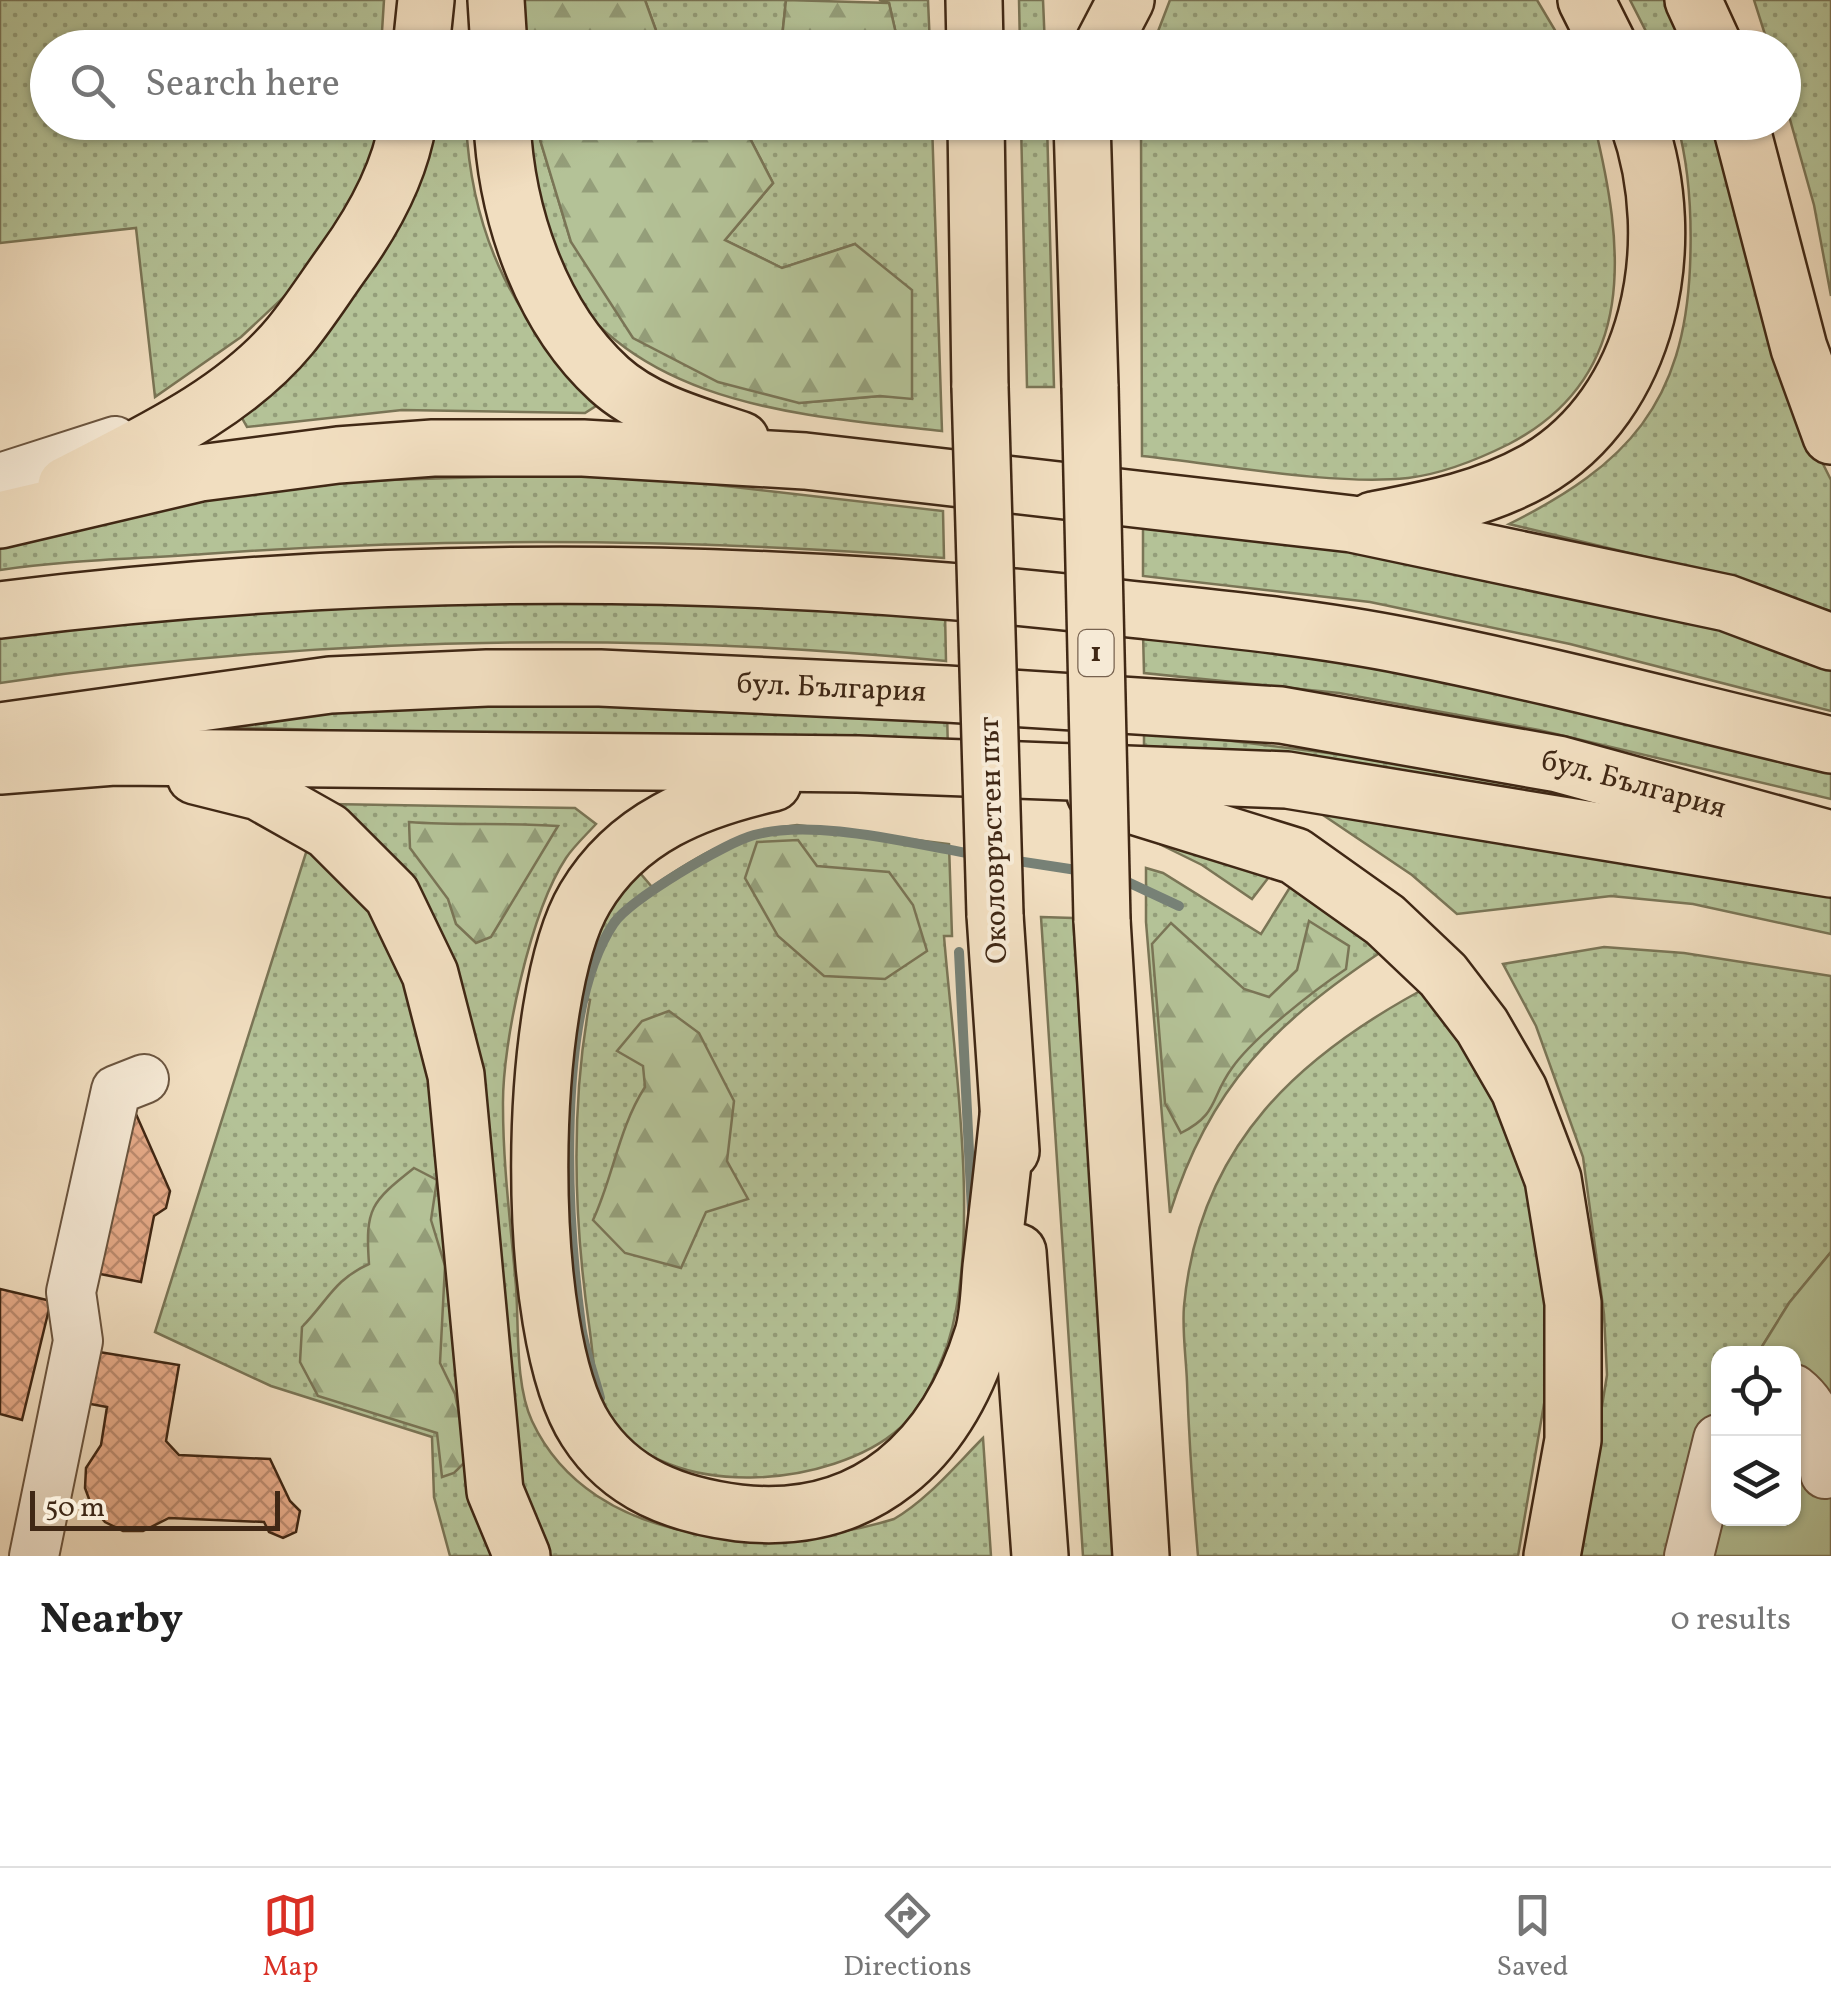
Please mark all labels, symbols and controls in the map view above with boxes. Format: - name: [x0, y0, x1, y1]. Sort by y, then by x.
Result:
- search box: [30, 30, 1801, 140]
- icon: search: [65, 58, 120, 113]
- text: Search here: [145, 59, 340, 112]
- road number: 1: [1078, 630, 1114, 676]
- street label: бул. България: [736, 663, 927, 714]
- street label: Околовръстен път: [969, 716, 1019, 964]
- street label: бул. България: [1538, 740, 1731, 830]
- map controls: [1711, 1346, 1801, 1526]
- button: locate: [1711, 1346, 1801, 1436]
- button: layers: [1711, 1436, 1801, 1526]
- scale bar: [30, 1486, 280, 1530]
- text: 50 m: [45, 1489, 105, 1528]
- text: Nearby: [40, 1592, 183, 1651]
- text: 0 results: [1671, 1599, 1791, 1643]
- tab: Map: [262, 1888, 318, 1987]
- tab: Directions: [843, 1888, 972, 1987]
- tab: Saved: [1496, 1888, 1569, 1987]

